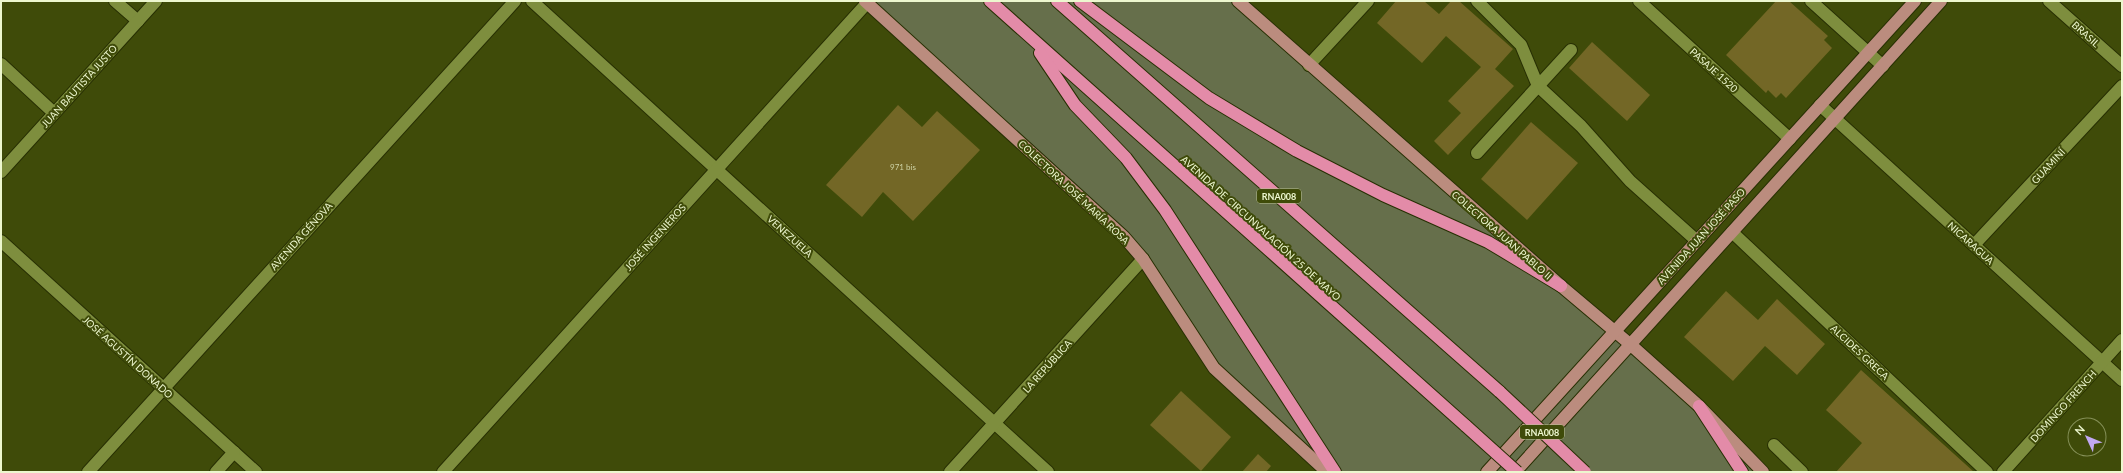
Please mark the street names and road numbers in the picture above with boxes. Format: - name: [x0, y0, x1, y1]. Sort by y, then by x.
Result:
- street label: BRASIL: [2070, 19, 2102, 49]
- street label: JUAN BAUTISTA JUSTO: [39, 42, 119, 130]
- street label: PASAJE 1520: [1688, 45, 1740, 95]
- street label: COLECTORA JOSÉ MARÍA ROSA: [1016, 138, 1132, 247]
- street label: GUAMINÍ: [2029, 145, 2068, 186]
- street label: AVENIDA DE CIRCUNVALACIÓN 25 DE MAYO: [1179, 153, 1343, 303]
- street label: AVENIDA JUAN JOSÉ PASO: [1655, 185, 1747, 287]
- street label: COLECTORA JUAN PABLO II: [1450, 188, 1554, 282]
- road number: RNA008: [1257, 189, 1301, 203]
- street label: AVENIDA GÉNOVA: [267, 199, 335, 272]
- street label: JOSÉ INGENIEROS: [622, 201, 688, 273]
- street label: VENEZUELA: [765, 212, 815, 260]
- street label: NICARAGUA: [1945, 219, 1997, 267]
- street label: JOSÉ AGUSTÍN DONADO: [81, 313, 175, 401]
- street label: ALCIDES GRECA: [1828, 322, 1892, 382]
- street label: LA REPÚBLICA: [1020, 337, 1074, 395]
- street label: DOMINGO FRENCH: [2027, 367, 2099, 445]
- road number: RNA008: [1520, 425, 1564, 439]

